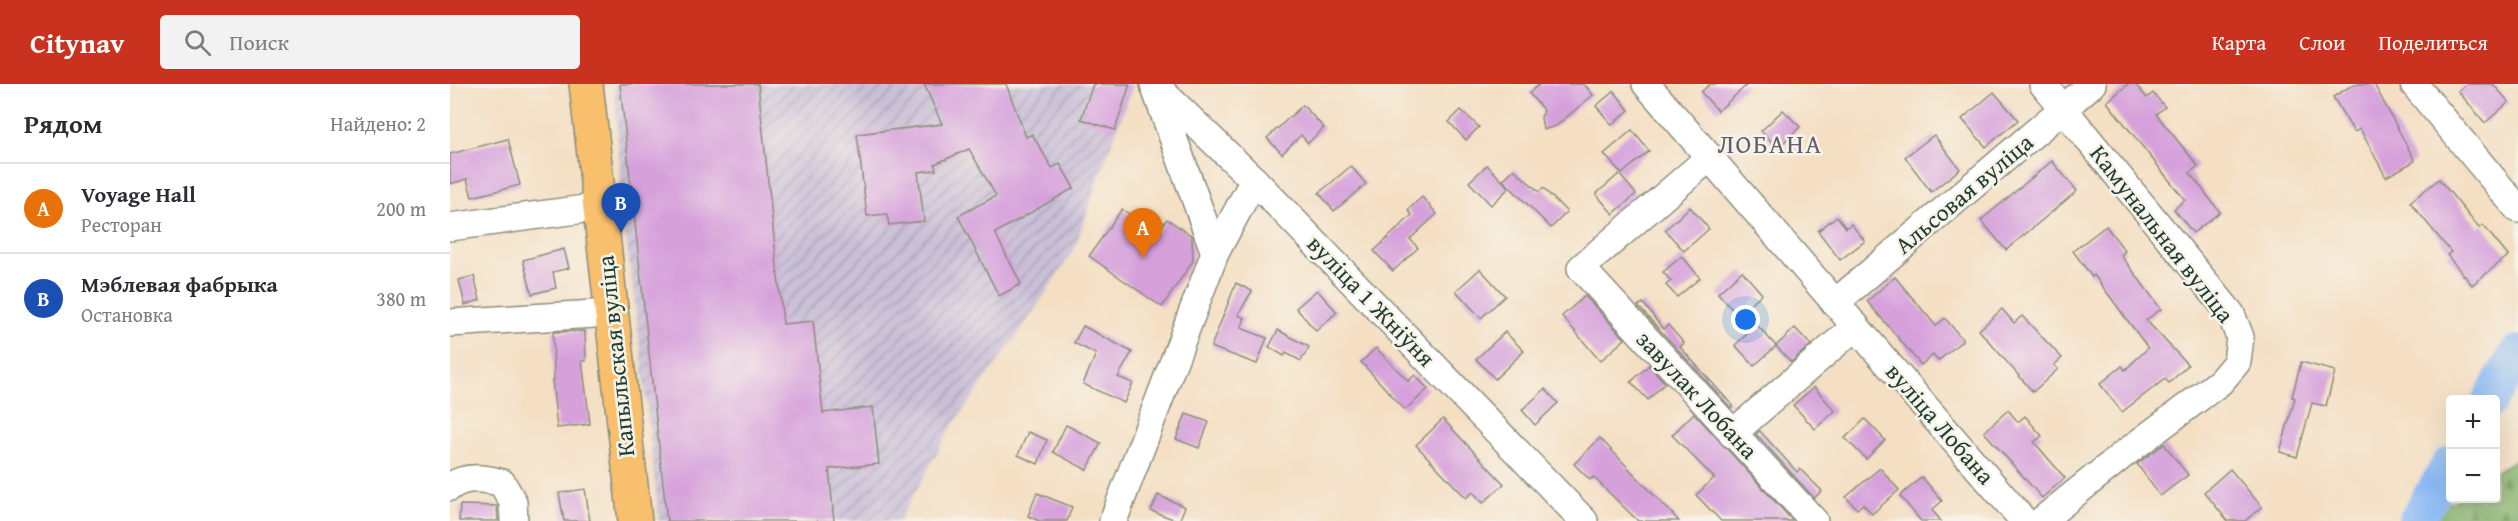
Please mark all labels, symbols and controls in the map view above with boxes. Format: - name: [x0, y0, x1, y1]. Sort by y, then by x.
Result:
- search box: [160, 15, 580, 69]
- text: Citynav: [30, 22, 124, 63]
- icon: search: [181, 26, 214, 59]
- text: Поиск: [229, 26, 289, 58]
- text: Карта: [2212, 27, 2266, 58]
- text: Слои: [2299, 27, 2345, 58]
- text: Поделиться: [2378, 27, 2488, 58]
- text: Рядом: [24, 104, 102, 143]
- text: Найдено: 2: [330, 109, 426, 138]
- district label: ЛОБАНА: [1718, 124, 1822, 163]
- street label: Альсовая вуліца: [1887, 125, 2041, 262]
- street label: Камунальная вуліца: [2082, 137, 2243, 330]
- text: Voyage Hall: [81, 178, 196, 210]
- pin: B: [602, 184, 640, 233]
- text: A: [37, 194, 50, 223]
- text: 200 m: [376, 194, 426, 223]
- pin: A: [1124, 208, 1162, 258]
- text: Ресторан: [81, 210, 162, 239]
- street label: вуліца 1 Жніўня: [1299, 227, 1443, 374]
- street label: Капыльская вуліца: [587, 253, 643, 458]
- text: Мэблевая фабрыка: [81, 268, 278, 300]
- text: B: [37, 284, 50, 313]
- text: 380 m: [376, 284, 426, 313]
- text: Остановка: [81, 300, 173, 329]
- your location: [1731, 305, 1760, 334]
- street label: завулак Лобана: [1628, 322, 1767, 467]
- street label: вуліца Лобана: [1878, 355, 2003, 492]
- map controls: [2446, 395, 2500, 503]
- button: +: [2446, 395, 2500, 449]
- button: −: [2446, 449, 2500, 503]

